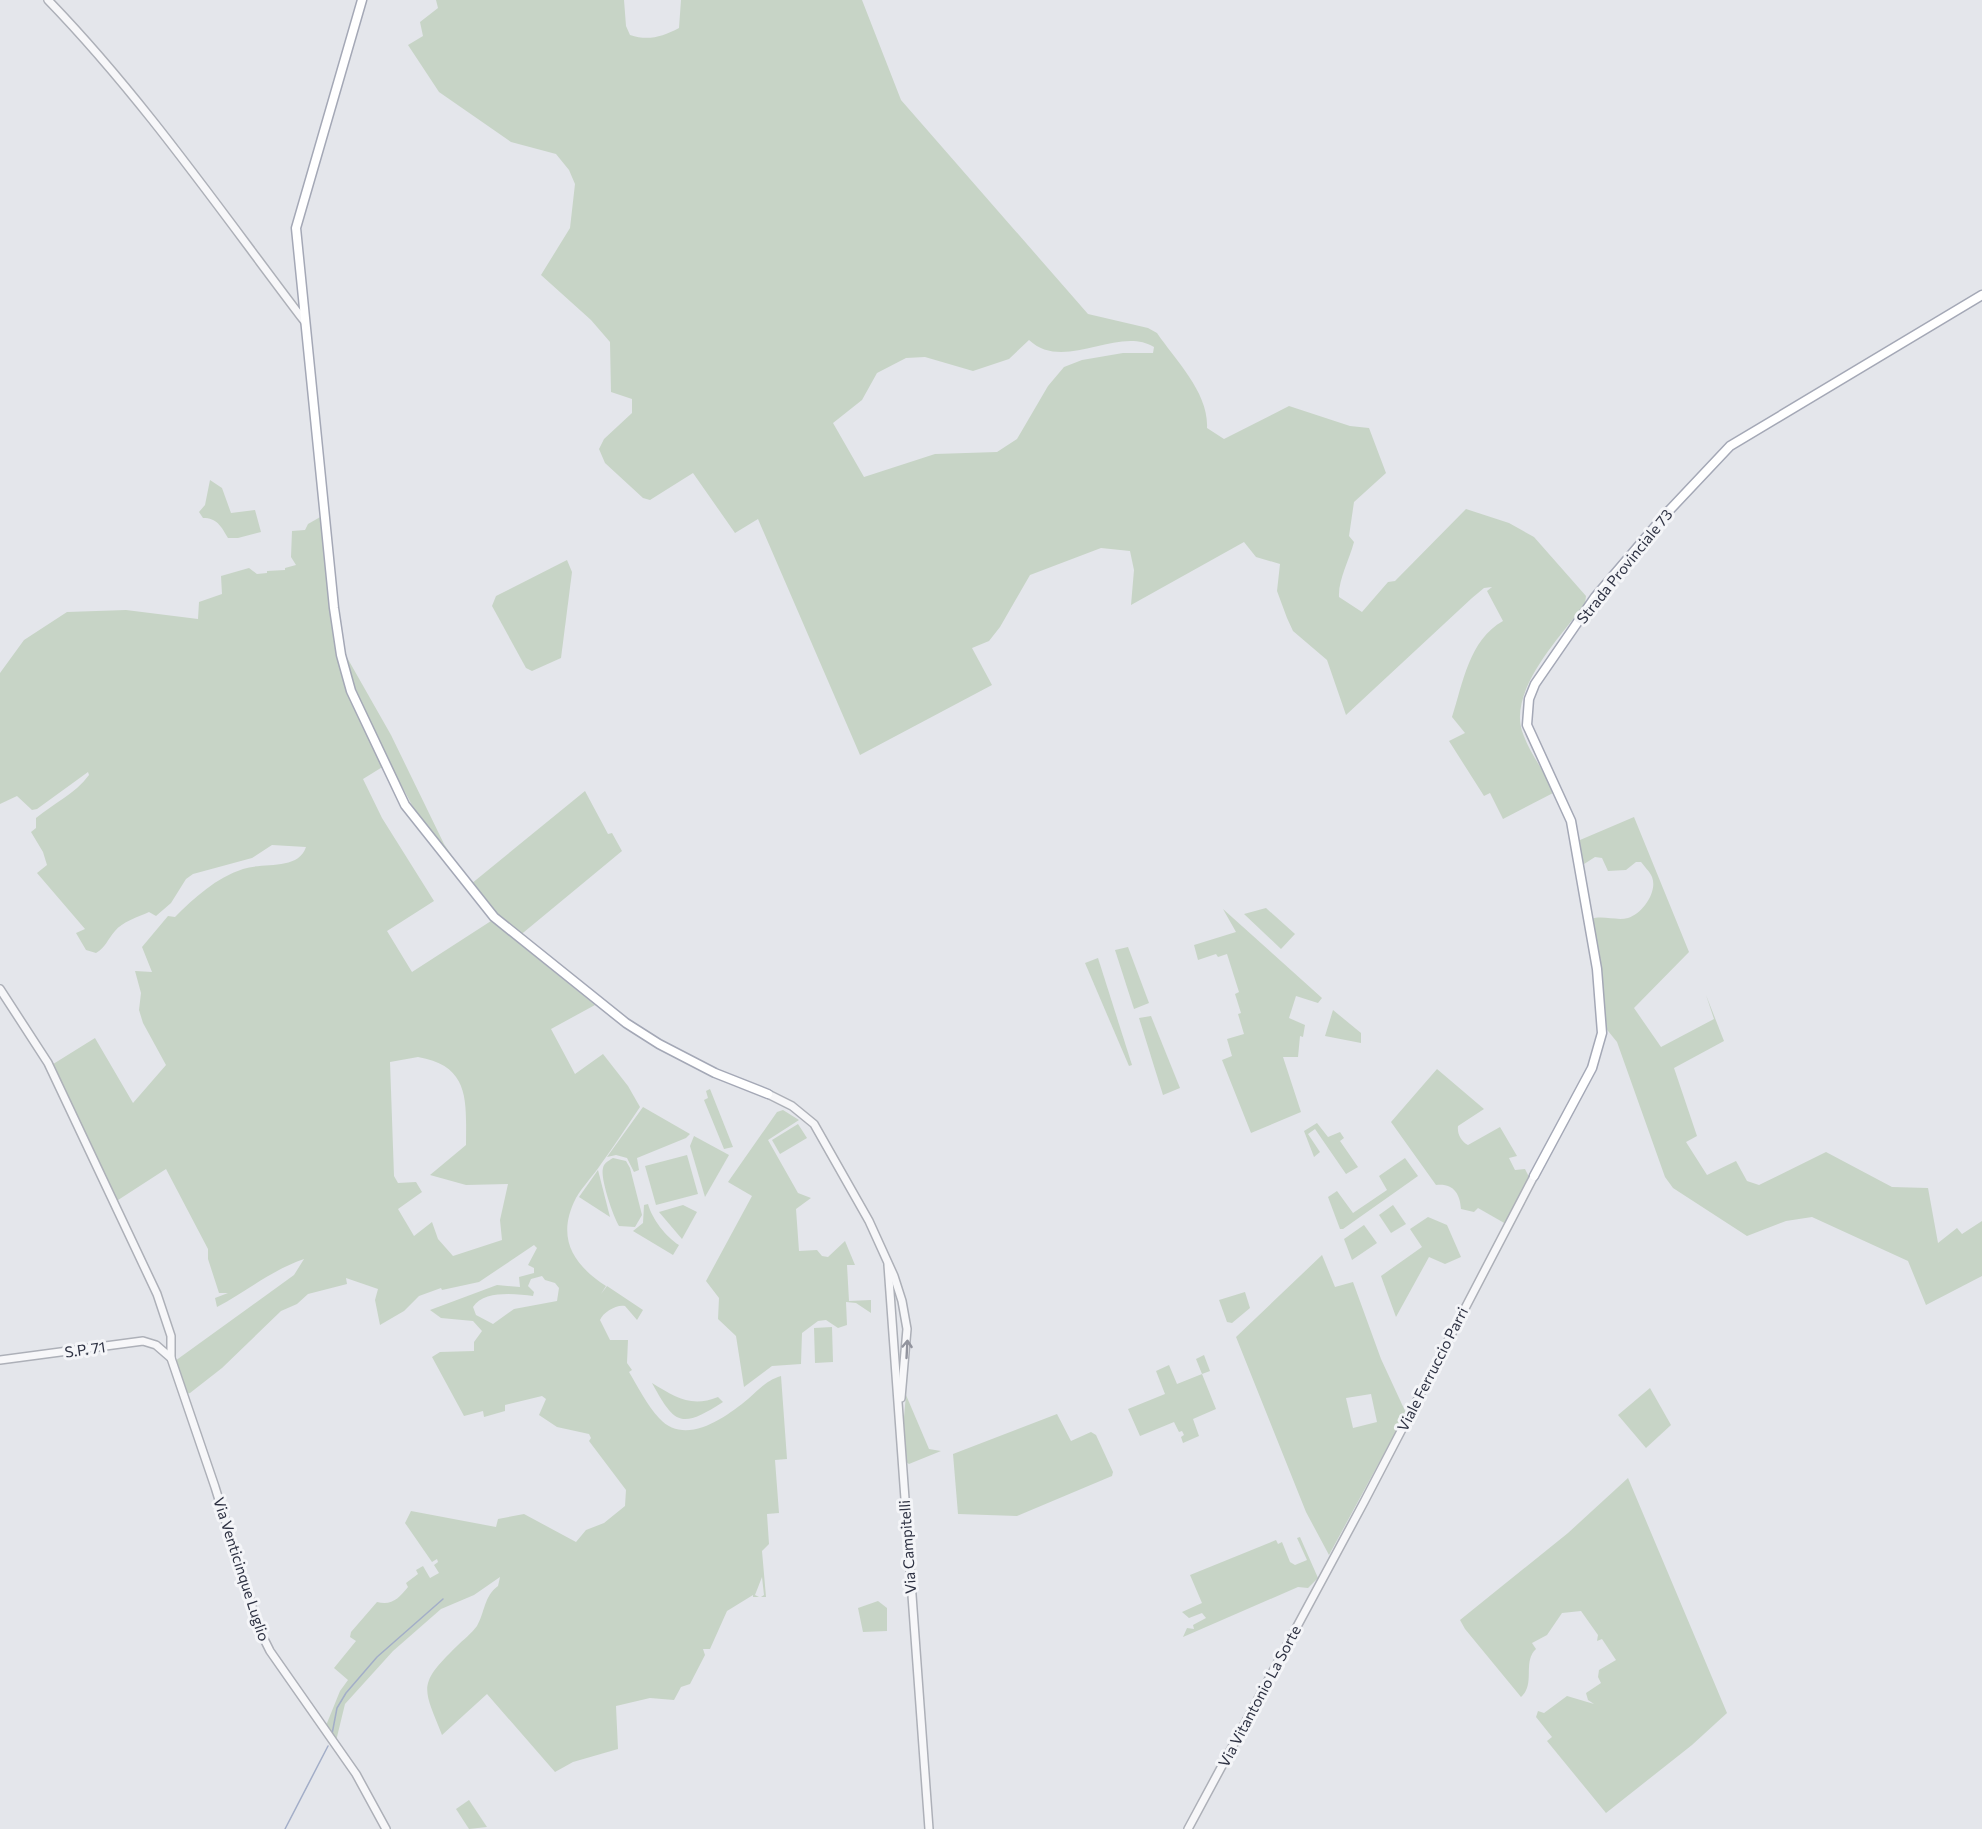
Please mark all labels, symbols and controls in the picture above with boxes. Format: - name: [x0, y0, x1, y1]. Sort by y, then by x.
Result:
- street label: Strada Provinciale 73: [1572, 505, 1676, 627]
- street label: Viale Ferruccio Parri: [1393, 1304, 1471, 1434]
- street label: S.P. 71: [63, 1337, 107, 1361]
- one-way arrow: [901, 1339, 912, 1359]
- street label: Via Venticinque Luglio: [210, 1495, 274, 1643]
- street label: Via Campitelli: [895, 1499, 919, 1595]
- street label: Via Vitantonio La Sorte: [1214, 1622, 1304, 1770]

